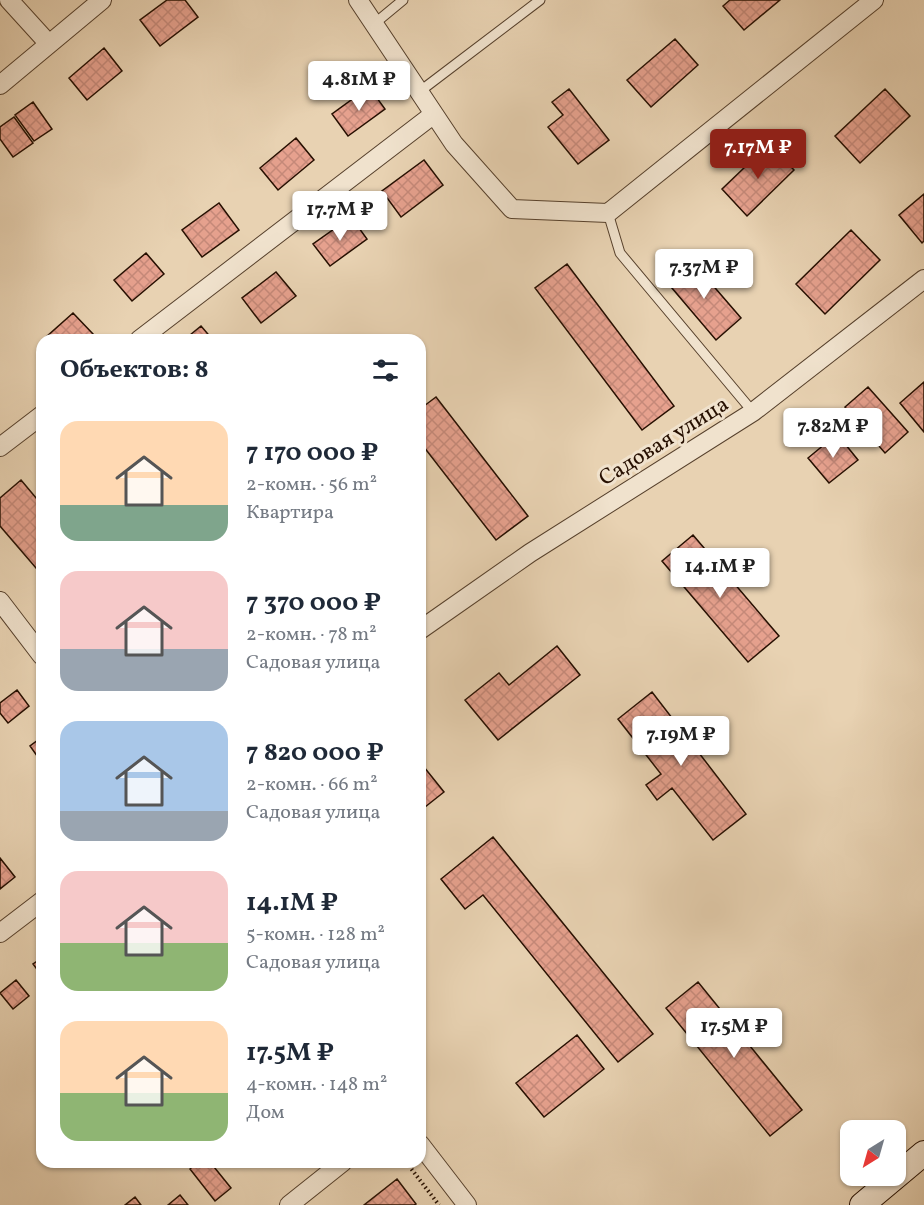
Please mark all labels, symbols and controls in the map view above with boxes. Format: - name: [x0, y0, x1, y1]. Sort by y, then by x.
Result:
- pin: 4.81M ₽: [304, 61, 414, 112]
- text: 4.81M ₽: [322, 66, 396, 94]
- pin: 7.17M ₽: [703, 129, 813, 180]
- text: 7.17M ₽: [724, 134, 792, 162]
- pin: 17.7M ₽: [285, 191, 395, 242]
- text: 17.7M ₽: [306, 196, 374, 224]
- pin: 7.37M ₽: [649, 249, 759, 300]
- text: 7.37M ₽: [669, 254, 739, 282]
- text: Объектов: 8: [60, 352, 209, 388]
- icon: filters: [369, 354, 402, 387]
- street label: Садовая улица: [593, 390, 735, 494]
- pin: 7.82M ₽: [778, 408, 888, 459]
- text: 7.82M ₽: [797, 413, 869, 441]
- text: 7 170 000 ₽: [246, 435, 378, 471]
- icon: home: [108, 445, 180, 517]
- text: 2-комн. · 56 m²: [246, 471, 377, 499]
- text: Квартира: [246, 499, 334, 527]
- pin: 14.1M ₽: [665, 548, 775, 599]
- text: 14.1M ₽: [685, 553, 755, 581]
- text: 7 370 000 ₽: [246, 585, 381, 621]
- icon: home: [108, 595, 180, 667]
- text: 2-комн. · 78 m²: [246, 621, 377, 649]
- text: Садовая улица: [246, 649, 381, 677]
- pin: 7.19M ₽: [626, 716, 736, 767]
- text: 7.19M ₽: [646, 721, 716, 749]
- text: 7 820 000 ₽: [246, 735, 384, 771]
- icon: home: [108, 745, 180, 817]
- text: 2-комн. · 66 m²: [246, 771, 378, 799]
- text: Садовая улица: [246, 799, 381, 827]
- text: 14.1M ₽: [246, 885, 338, 921]
- icon: home: [108, 895, 180, 967]
- text: 5-комн. · 128 m²: [246, 921, 385, 949]
- text: Садовая улица: [246, 949, 381, 977]
- pin: 17.5M ₽: [679, 1008, 789, 1059]
- text: 17.5M ₽: [700, 1013, 768, 1041]
- text: 17.5M ₽: [246, 1035, 334, 1071]
- icon: home: [108, 1045, 180, 1117]
- text: 4-комн. · 148 m²: [246, 1071, 387, 1099]
- text: Дом: [246, 1099, 285, 1127]
- north arrow: [840, 1120, 906, 1186]
- map controls: [840, 1120, 906, 1186]

